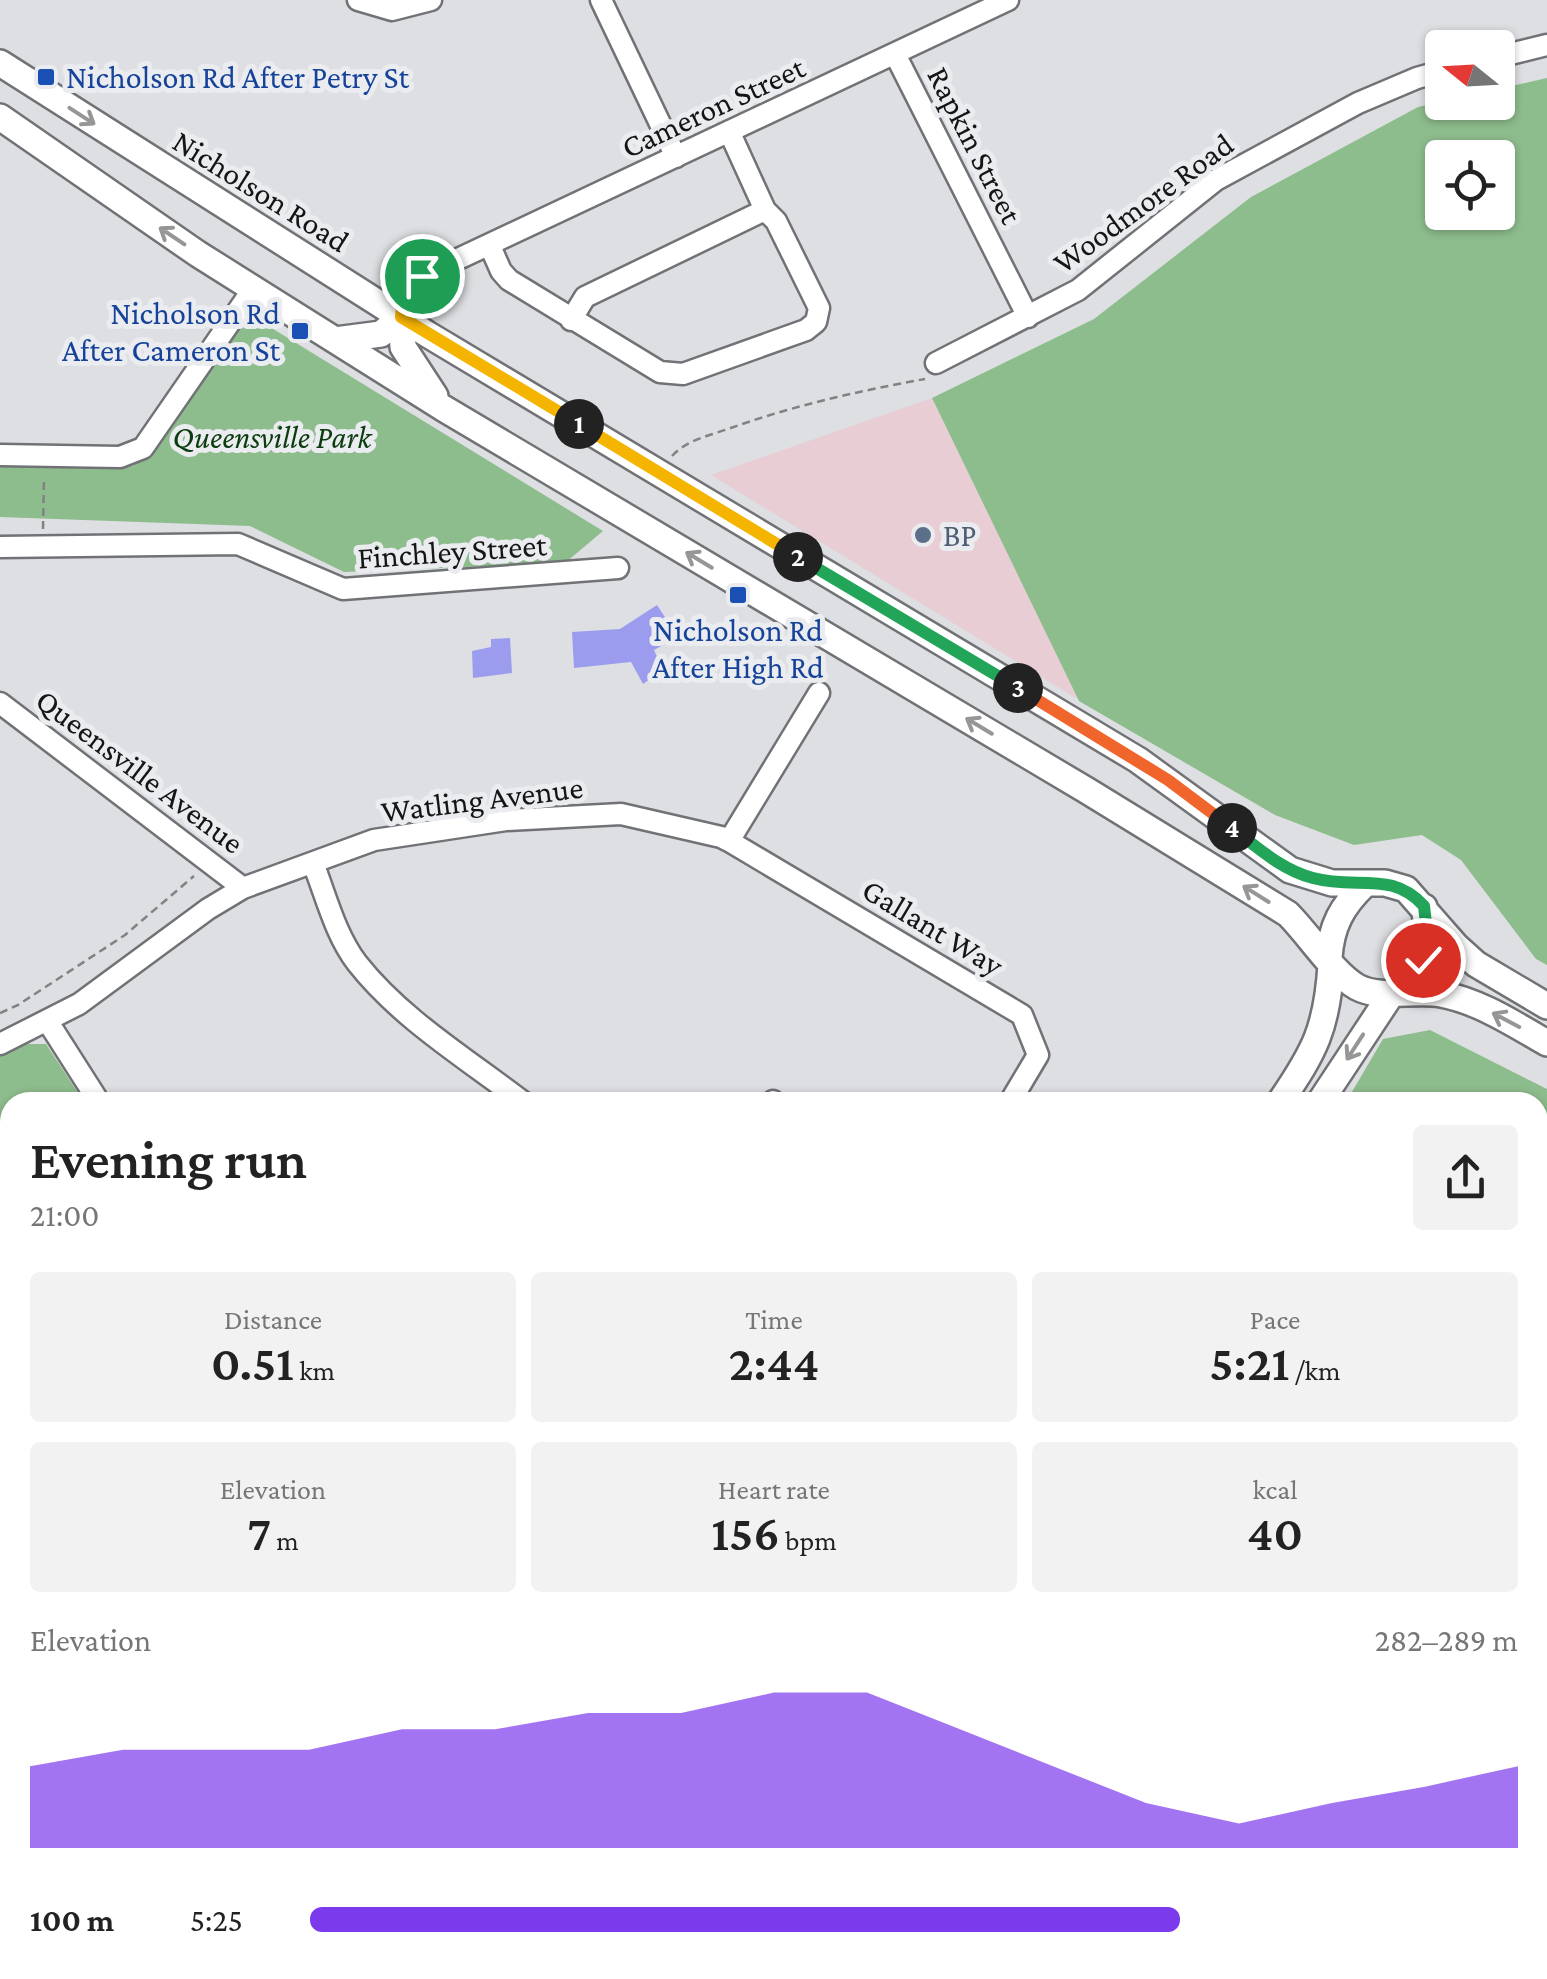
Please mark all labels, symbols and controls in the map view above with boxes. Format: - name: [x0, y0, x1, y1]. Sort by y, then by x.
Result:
- north arrow: [1425, 30, 1515, 120]
- map controls: [1425, 30, 1515, 230]
- street label: Cameron Street: [616, 49, 811, 165]
- place label: Nicholson Rd After Petry St: [66, 59, 410, 95]
- street label: Rapkin Street: [920, 61, 1030, 230]
- marker: Nicholson Rd After Petry St: [35, 66, 57, 88]
- one-way arrow: [67, 106, 96, 127]
- street label: Nicholson Road: [166, 123, 356, 259]
- street label: Woodmore Road: [1046, 125, 1240, 280]
- button: locate: [1425, 140, 1515, 230]
- one-way arrow: [158, 226, 186, 247]
- pin: [380, 234, 465, 319]
- icon: arrive: [395, 249, 450, 304]
- place label: Nicholson Rd After Cameron St: [62, 295, 280, 368]
- marker: Nicholson Rd After Cameron St: [289, 320, 311, 342]
- pin: 1: [554, 399, 604, 449]
- text: 1: [574, 408, 584, 439]
- park label: Queensville Park: [173, 419, 373, 455]
- place label: BP: [943, 517, 977, 553]
- marker: BP: [912, 524, 934, 546]
- street label: Finchley Street: [356, 526, 548, 576]
- pin: 2: [773, 532, 823, 582]
- text: 2: [791, 541, 805, 572]
- one-way arrow: [685, 549, 714, 569]
- marker: Nicholson Rd After High Rd: [727, 584, 749, 606]
- place label: Nicholson Rd After High Rd: [652, 612, 824, 685]
- pin: 3: [993, 663, 1043, 713]
- text: 3: [1011, 672, 1025, 703]
- street label: Queensville Avenue: [29, 681, 251, 861]
- one-way arrow: [965, 715, 994, 735]
- street label: Watling Avenue: [379, 769, 585, 829]
- pin: 4: [1207, 803, 1257, 853]
- text: 4: [1224, 812, 1240, 843]
- street label: Gallant Way: [856, 871, 1010, 983]
- one-way arrow: [1243, 884, 1271, 904]
- pin: [1381, 918, 1466, 1003]
- icon: check: [1396, 933, 1451, 988]
- one-way arrow: [1491, 1010, 1521, 1029]
- one-way arrow: [1344, 1032, 1365, 1060]
- button: share: [1413, 1125, 1518, 1230]
- text: Evening run: [30, 1129, 307, 1190]
- text: 21:00: [30, 1197, 99, 1233]
- text: Distance: [224, 1304, 322, 1335]
- text: Time: [745, 1304, 803, 1335]
- text: Pace: [1250, 1304, 1300, 1335]
- text: 0.51: [211, 1335, 294, 1391]
- text: 2:44: [729, 1335, 819, 1391]
- text: 5:21: [1210, 1335, 1289, 1391]
- text: km: [294, 1355, 335, 1386]
- text: /km: [1289, 1355, 1340, 1386]
- text: Elevation: [220, 1474, 326, 1505]
- text: Heart rate: [718, 1474, 830, 1505]
- text: kcal: [1252, 1474, 1298, 1505]
- text: 7: [247, 1505, 271, 1561]
- text: 156: [711, 1505, 780, 1561]
- text: 40: [1247, 1505, 1303, 1561]
- text: m: [271, 1525, 299, 1556]
- text: bpm: [780, 1525, 837, 1556]
- text: Elevation: [30, 1622, 151, 1658]
- text: 282–289 m: [1375, 1622, 1518, 1658]
- text: 100 m: [30, 1902, 114, 1938]
- text: 5:25: [190, 1902, 243, 1938]

